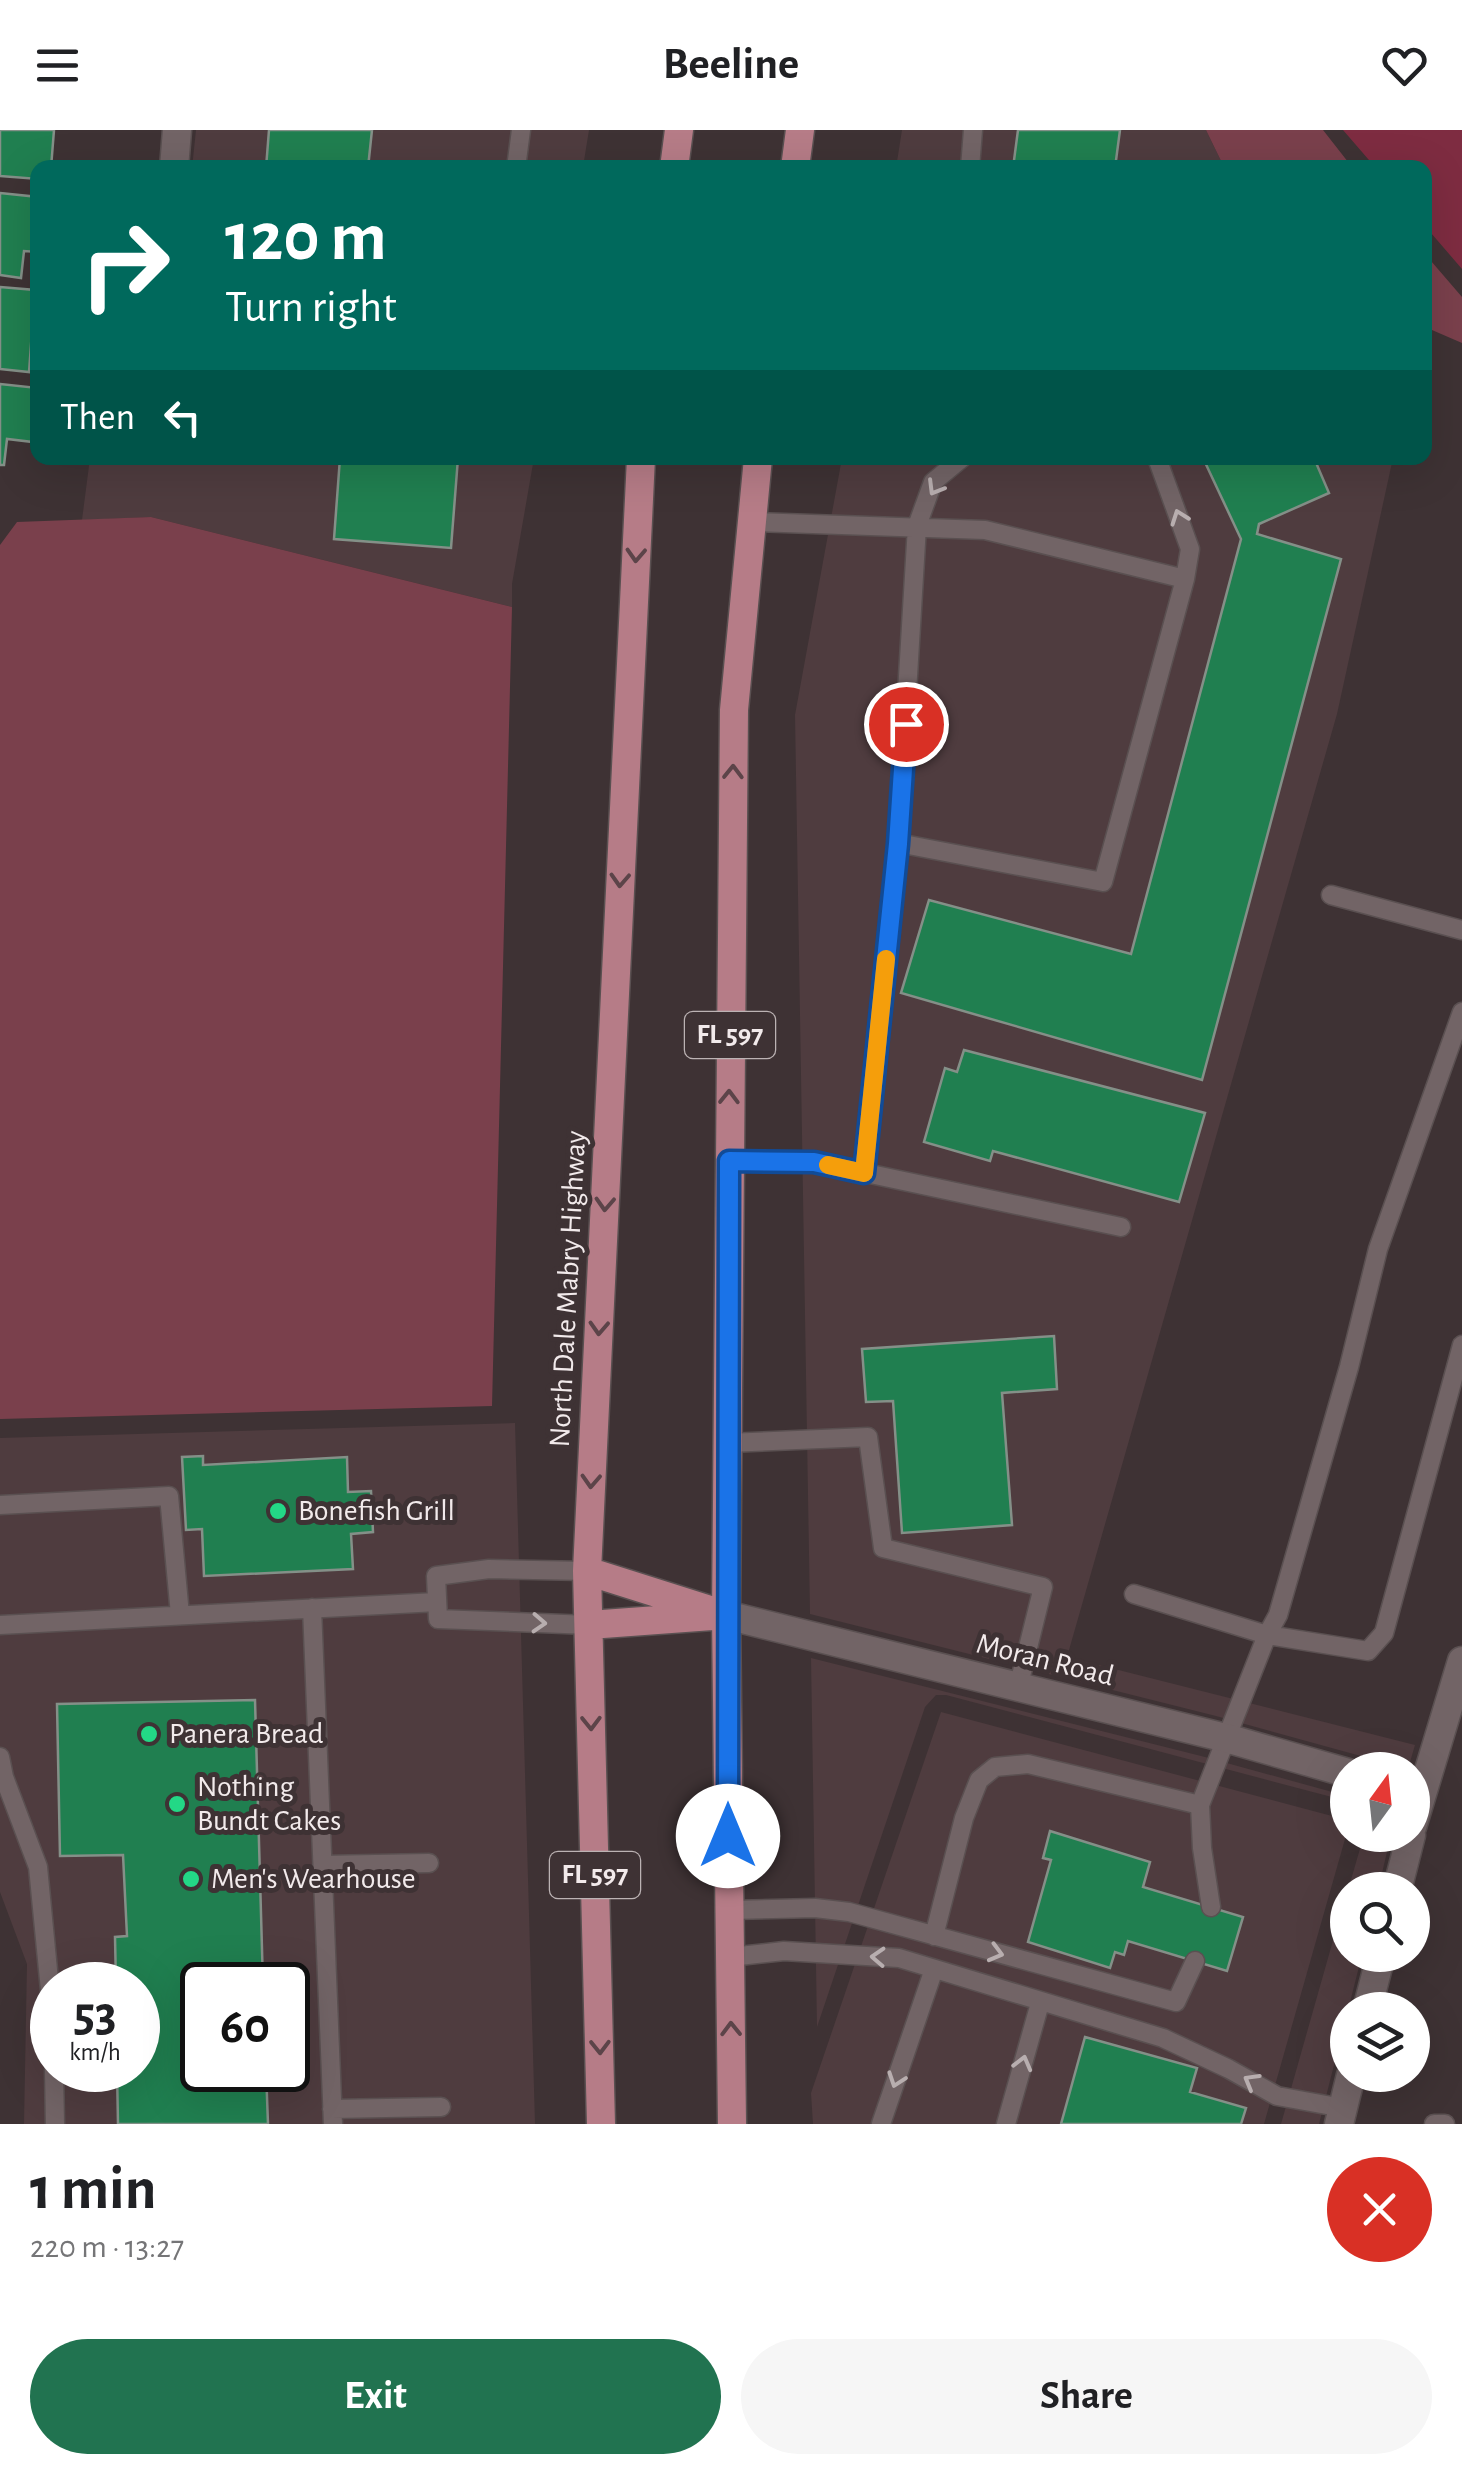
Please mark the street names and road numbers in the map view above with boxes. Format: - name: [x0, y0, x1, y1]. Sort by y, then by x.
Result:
- road number: FL 597: [685, 1012, 775, 1058]
- street label: North Dale Mabry Highway: [545, 1130, 591, 1448]
- street label: Moran Road: [973, 1628, 1117, 1692]
- road number: FL 597: [550, 1852, 640, 1898]

